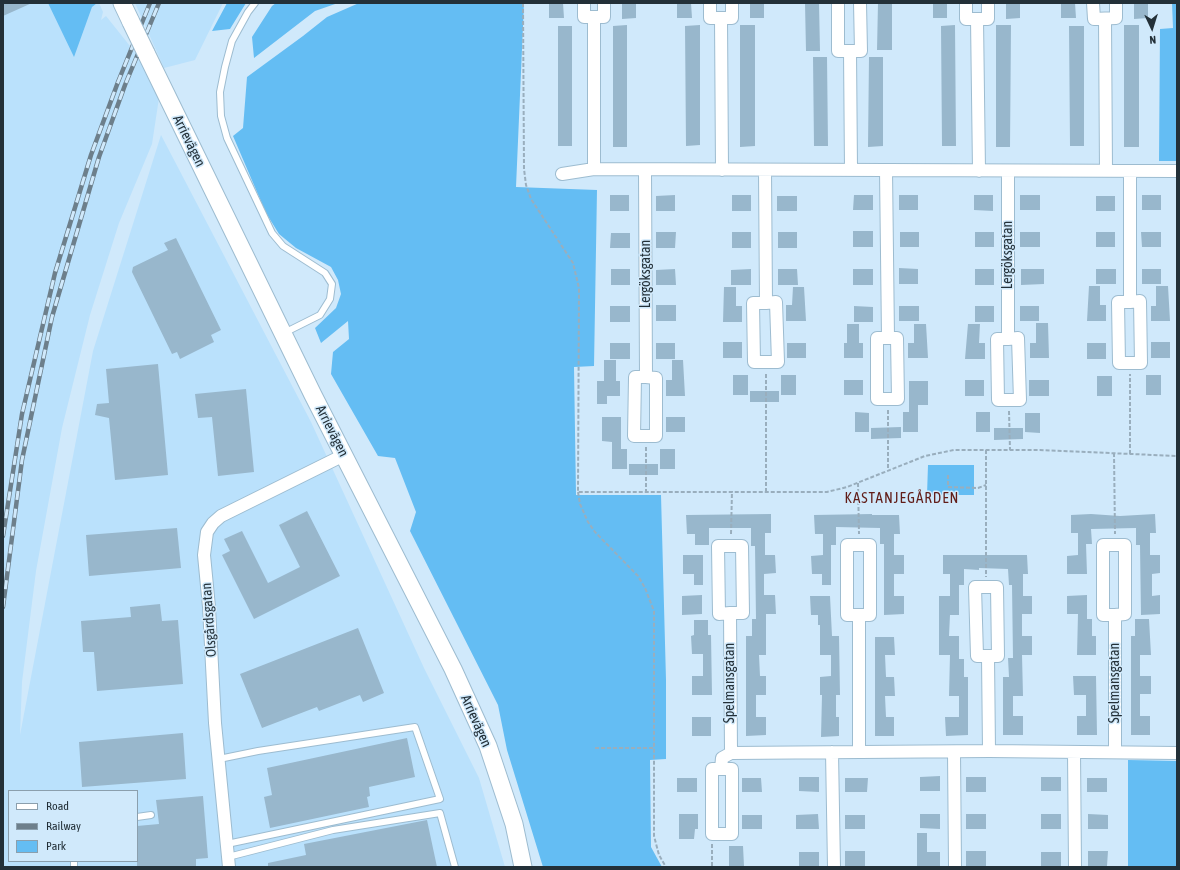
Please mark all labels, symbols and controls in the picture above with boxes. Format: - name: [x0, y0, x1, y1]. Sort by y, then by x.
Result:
- north arrow: [1132, 8, 1172, 48]
- text: N: [1149, 34, 1156, 46]
- street label: Arrievägen: [169, 112, 209, 170]
- street label: Lergöksgatan: [1000, 221, 1016, 289]
- street label: Lergöksgatan: [638, 240, 654, 308]
- street label: Arrievägen: [312, 402, 352, 460]
- district label: KASTANJEGÅRDEN: [845, 489, 959, 507]
- street label: Olsgårdsgatan: [198, 582, 220, 658]
- street label: Spelmansgatan: [722, 643, 738, 723]
- street label: Spelmansgatan: [1107, 643, 1123, 723]
- street label: Arrievägen: [457, 692, 495, 750]
- legend: [8, 790, 138, 862]
- text: Road: [46, 799, 69, 813]
- text: Railway: [46, 819, 81, 833]
- text: Park: [46, 839, 66, 853]

